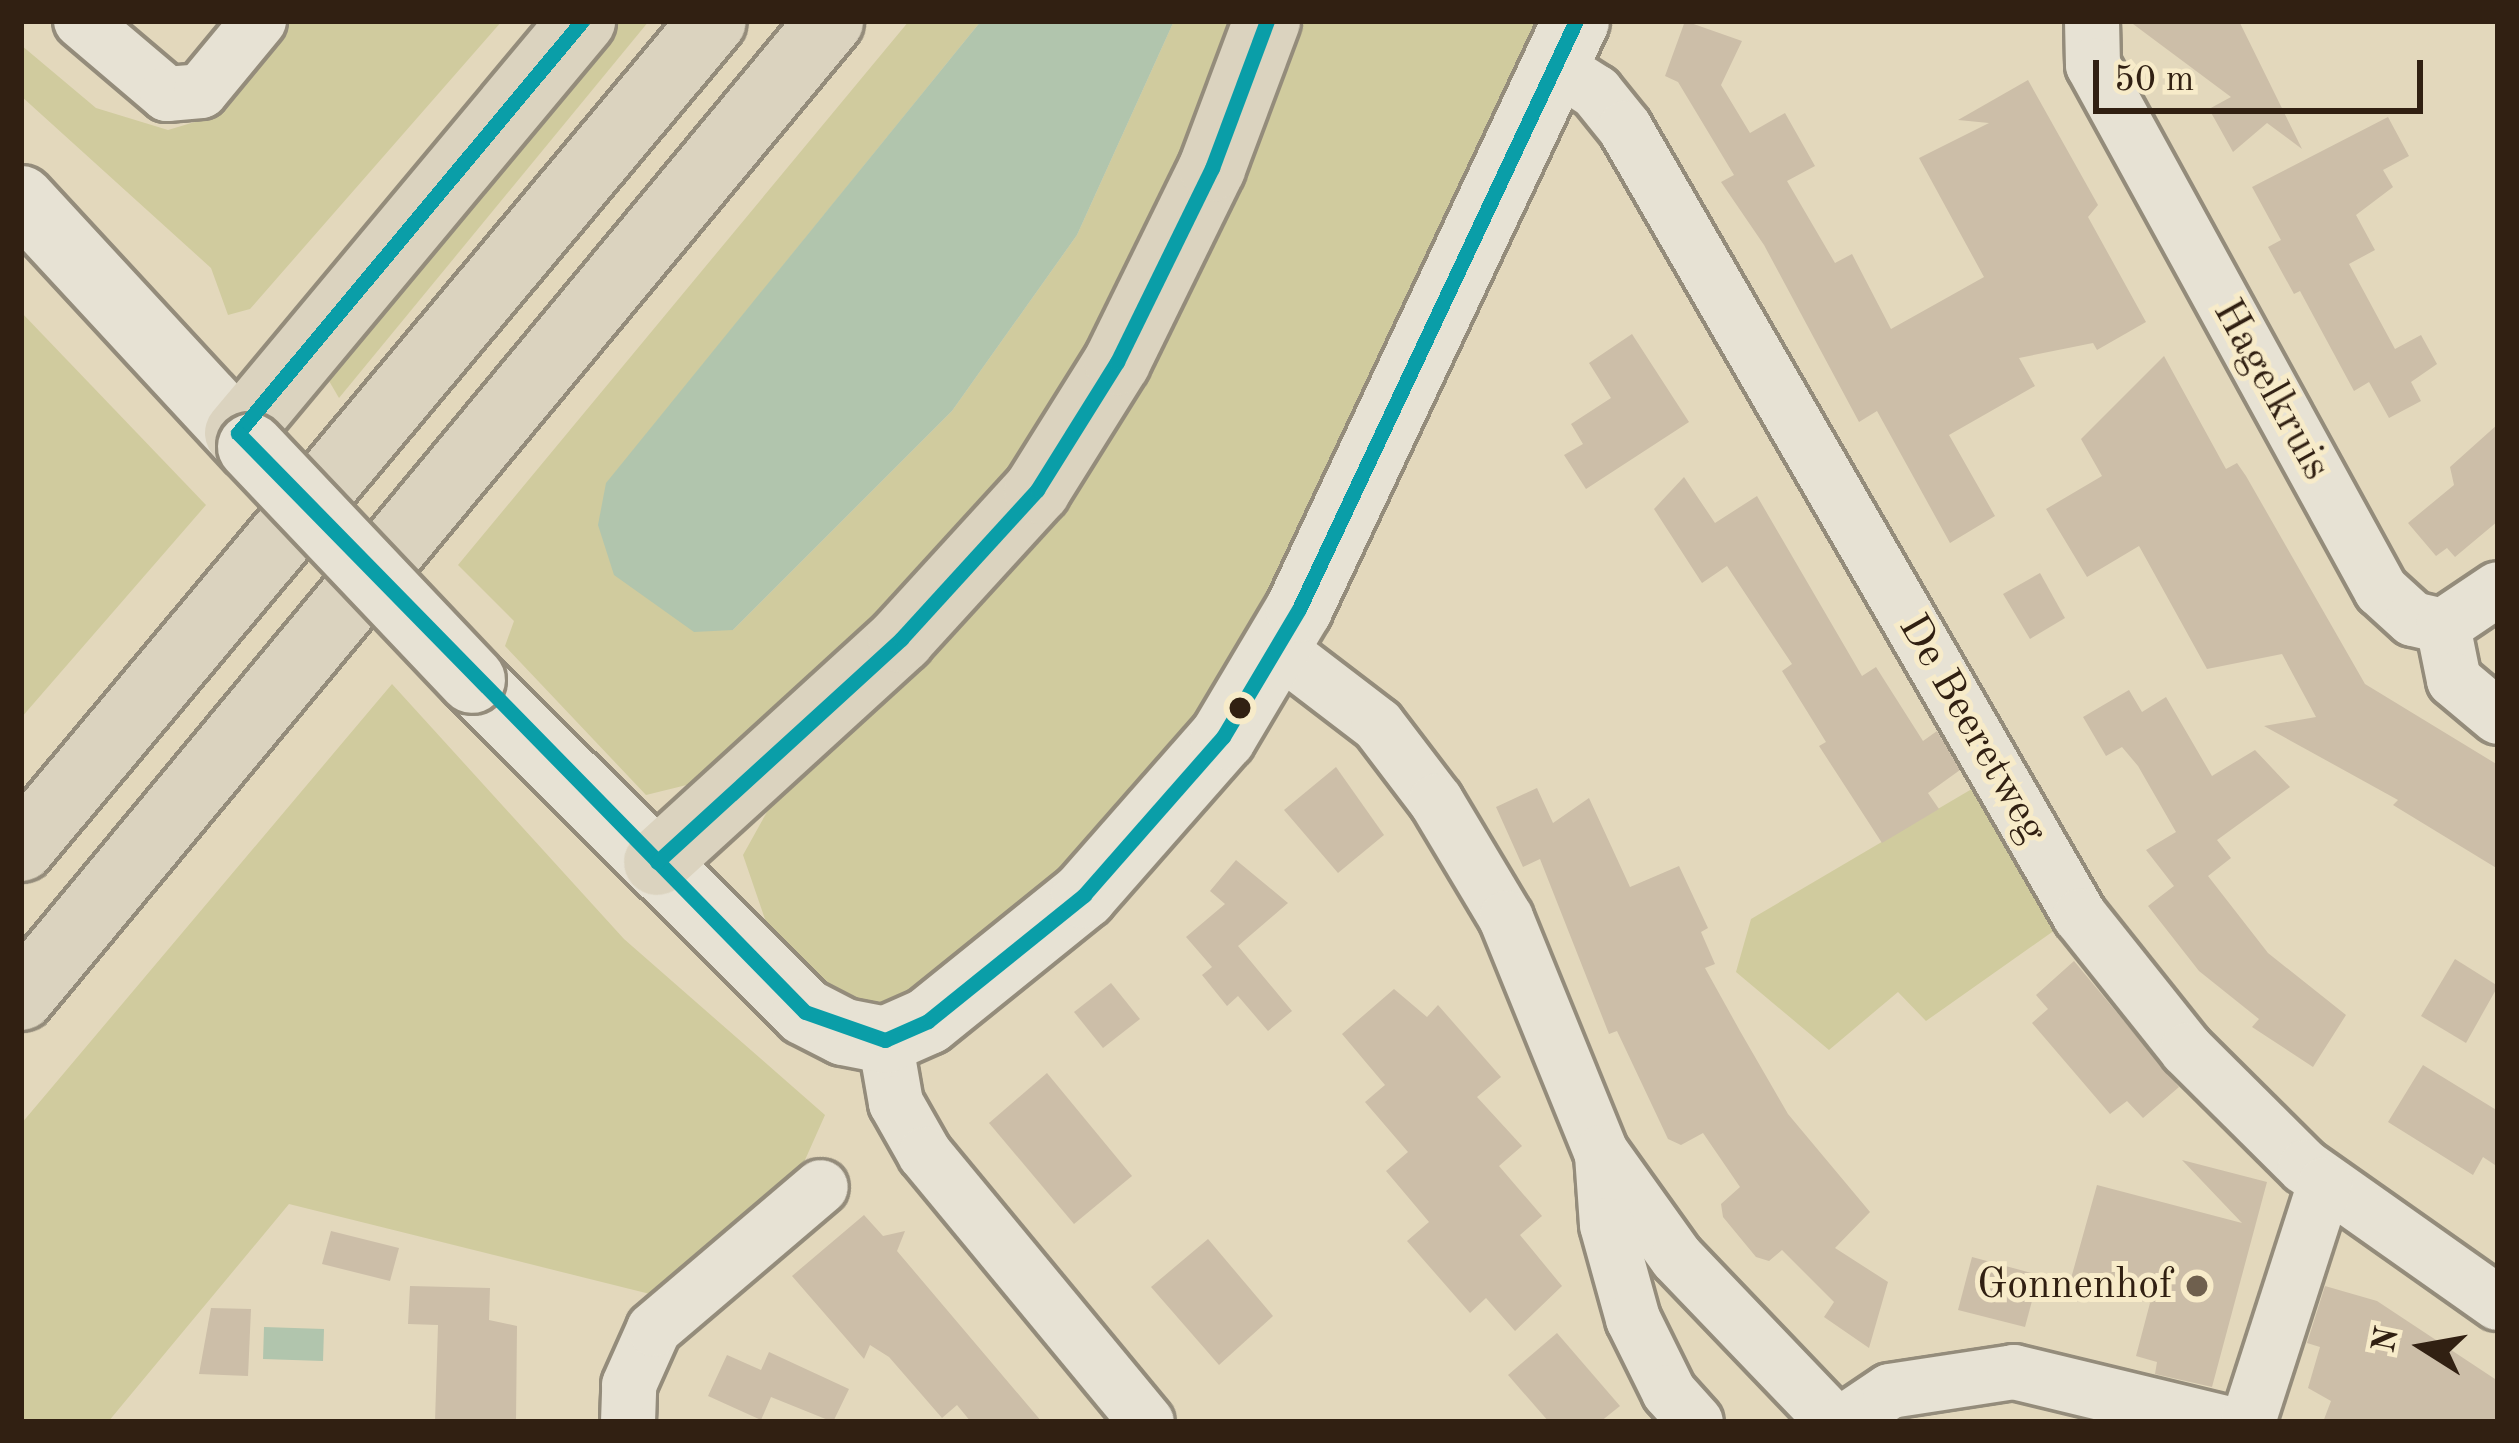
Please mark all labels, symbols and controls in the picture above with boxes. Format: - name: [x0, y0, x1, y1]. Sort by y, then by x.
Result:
- scale bar: [2099, 36, 2429, 110]
- text: 50 m: [2114, 63, 2194, 99]
- street label: Hagelkruis: [2201, 291, 2341, 489]
- street label: De Beeretweg: [1886, 606, 2058, 852]
- unlabelled marker: [1229, 697, 1251, 719]
- place label: Gonnenhof: [1977, 1261, 2173, 1311]
- marker: Gonnenhof: [2184, 1273, 2210, 1299]
- north arrow: [2363, 1287, 2483, 1407]
- text: N: [2369, 1325, 2406, 1356]

